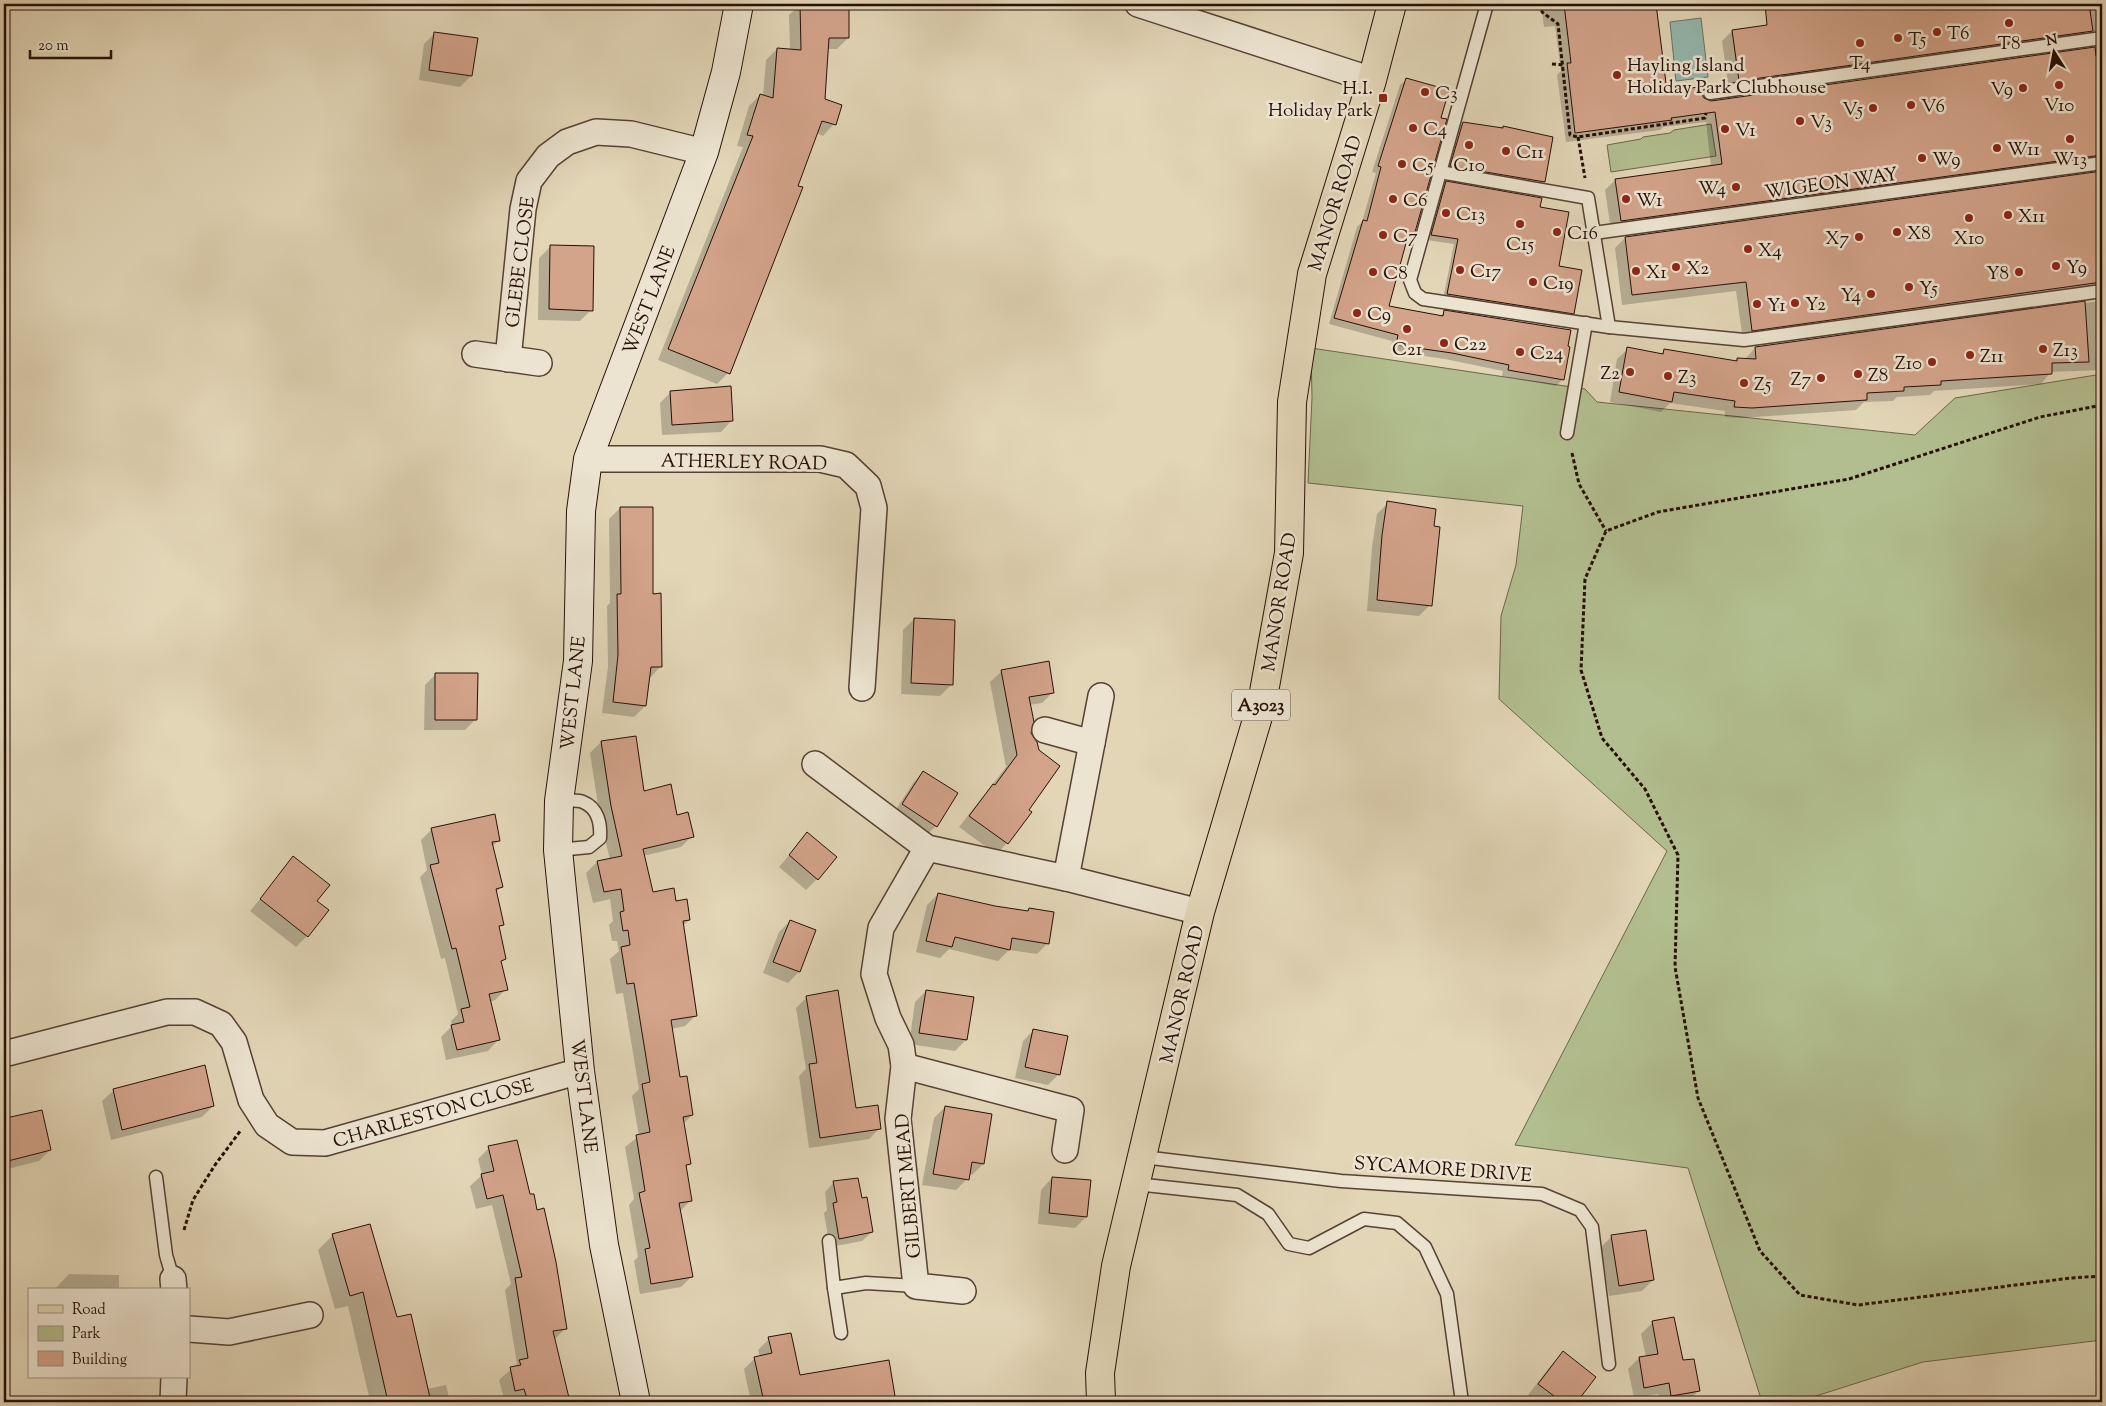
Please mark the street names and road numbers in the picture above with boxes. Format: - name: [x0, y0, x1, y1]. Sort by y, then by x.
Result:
- street label: MANOR ROAD: [1303, 132, 1370, 275]
- street label: WIGEON WAY: [1763, 162, 1900, 207]
- street label: GLEBE CLOSE: [500, 195, 543, 329]
- street label: WEST LANE: [617, 242, 684, 359]
- street label: ATHERLEY ROAD: [660, 449, 827, 478]
- street label: MANOR ROAD: [1256, 531, 1305, 674]
- street label: WEST LANE: [555, 634, 594, 752]
- road number: A3023: [1232, 690, 1290, 720]
- street label: MANOR ROAD: [1154, 923, 1212, 1066]
- street label: WEST LANE: [562, 1038, 603, 1155]
- street label: CHARLESTON CLOSE: [330, 1073, 538, 1156]
- street label: GILBERT MEAD: [890, 1112, 929, 1259]
- street label: SYCAMORE DRIVE: [1353, 1151, 1533, 1190]

